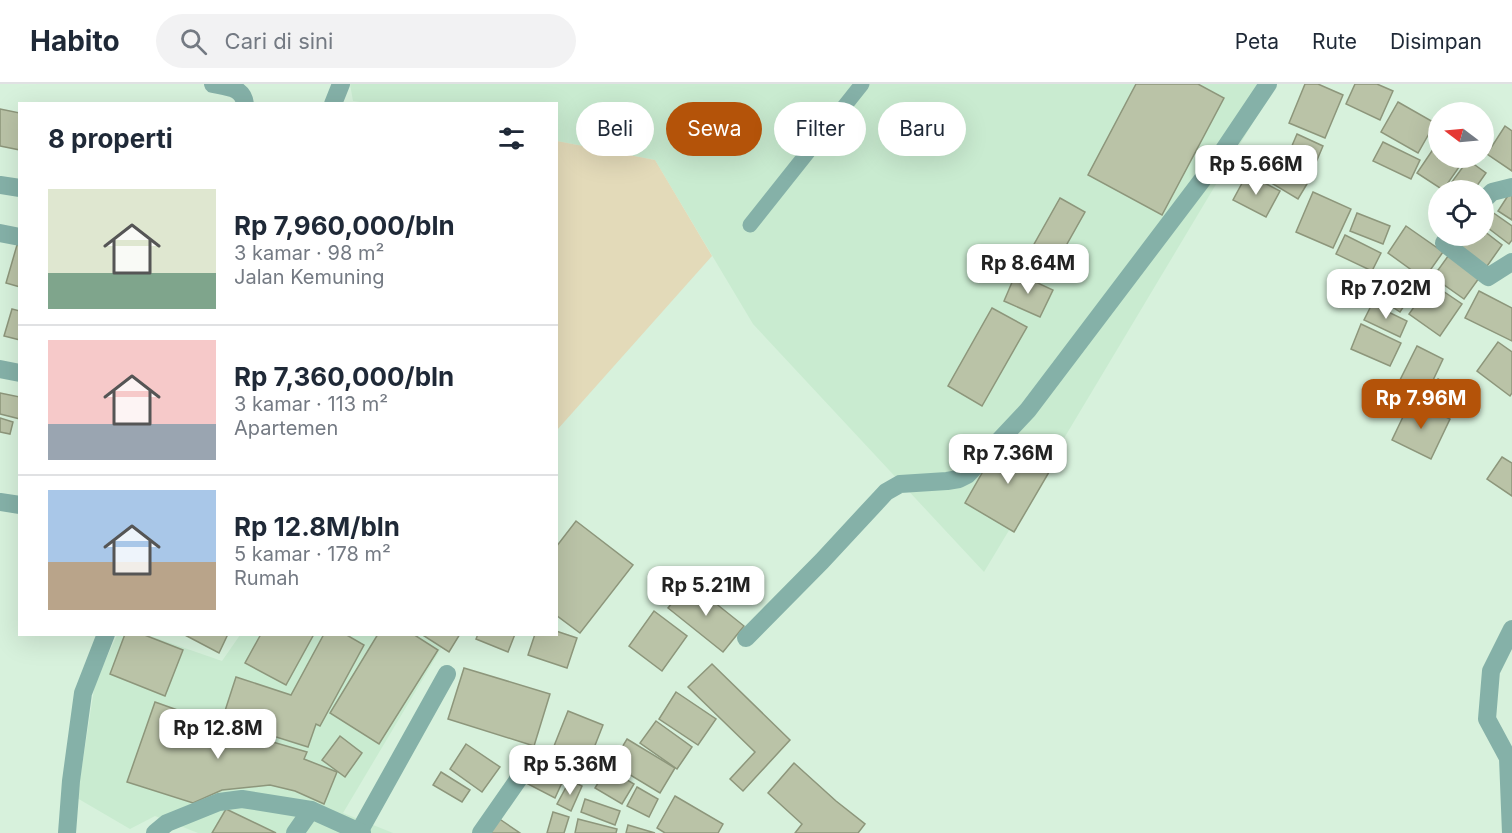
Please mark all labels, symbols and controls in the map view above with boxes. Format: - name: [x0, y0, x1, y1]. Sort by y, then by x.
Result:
- search box: [156, 14, 576, 68]
- text: Habito: [30, 24, 120, 58]
- icon: search: [177, 25, 210, 58]
- text: Cari di sini: [225, 28, 333, 54]
- text: Peta: [1235, 29, 1279, 54]
- text: Rute: [1312, 29, 1357, 54]
- text: Disimpan: [1390, 29, 1482, 54]
- chip: Beli: [576, 102, 654, 156]
- chip: Sewa: [666, 102, 762, 156]
- chip: Filter: [774, 102, 866, 156]
- chip: Baru: [878, 102, 966, 156]
- north arrow: [1428, 102, 1494, 168]
- map controls: [1428, 102, 1494, 246]
- icon: filters: [495, 122, 528, 155]
- text: 8 properti: [48, 123, 173, 154]
- pin: Rp 5.66M: [1194, 145, 1318, 196]
- text: Rp 5.66M: [1209, 152, 1303, 176]
- button: locate: [1428, 180, 1494, 246]
- text: Rp 7,960,000/bln: [234, 210, 455, 241]
- icon: home: [96, 213, 168, 285]
- text: 3 kamar · 98 m²: [234, 241, 384, 265]
- pin: Rp 8.64M: [966, 244, 1090, 295]
- text: Rp 8.64M: [981, 251, 1075, 275]
- text: Jalan Kemuning: [234, 265, 385, 289]
- pin: Rp 7.02M: [1324, 269, 1448, 320]
- text: Rp 7.02M: [1341, 276, 1431, 300]
- text: Rp 7,360,000/bln: [234, 361, 454, 392]
- icon: home: [96, 364, 168, 436]
- pin: Rp 7.96M: [1359, 379, 1483, 430]
- text: Rp 7.96M: [1376, 386, 1466, 410]
- text: 3 kamar · 113 m²: [234, 392, 388, 416]
- text: Apartemen: [234, 416, 338, 440]
- pin: Rp 7.36M: [946, 434, 1070, 485]
- text: Rp 7.36M: [963, 441, 1053, 465]
- text: Rp 12.8M/bln: [234, 511, 400, 542]
- icon: home: [96, 514, 168, 586]
- text: 5 kamar · 178 m²: [234, 542, 391, 566]
- text: Rumah: [234, 566, 299, 590]
- pin: Rp 5.21M: [644, 566, 768, 617]
- text: Rp 5.21M: [661, 573, 751, 597]
- pin: Rp 12.8M: [156, 709, 280, 760]
- text: Rp 12.8M: [173, 716, 263, 740]
- pin: Rp 5.36M: [508, 745, 632, 796]
- text: Rp 5.36M: [523, 752, 617, 776]

